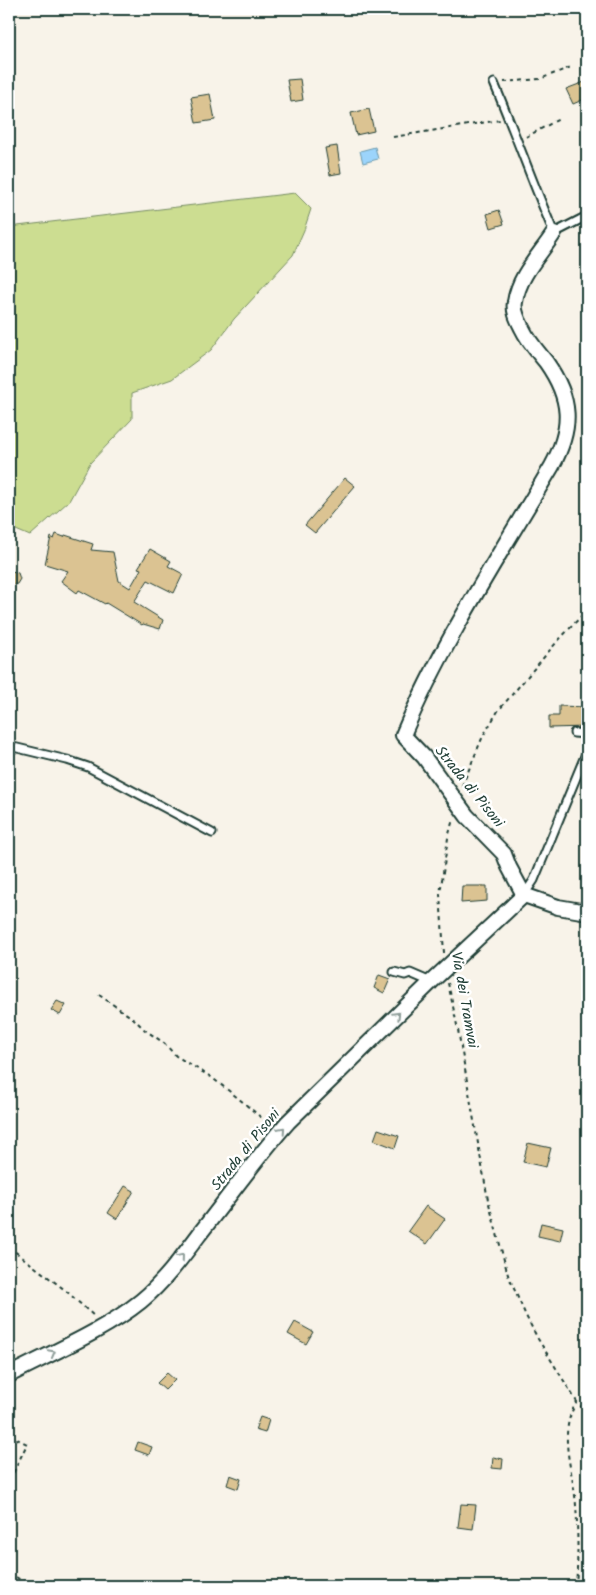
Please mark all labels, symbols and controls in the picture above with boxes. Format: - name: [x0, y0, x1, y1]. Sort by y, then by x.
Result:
- street label: Strada di Pisoni: [428, 741, 511, 834]
- street label: Via dei Tramvai: [444, 950, 485, 1051]
- one-way arrow: [391, 1012, 400, 1021]
- street label: Strada di Pisoni: [205, 1103, 288, 1196]
- one-way arrow: [276, 1126, 285, 1135]
- one-way arrow: [176, 1254, 185, 1263]
- one-way arrow: [47, 1349, 56, 1359]

